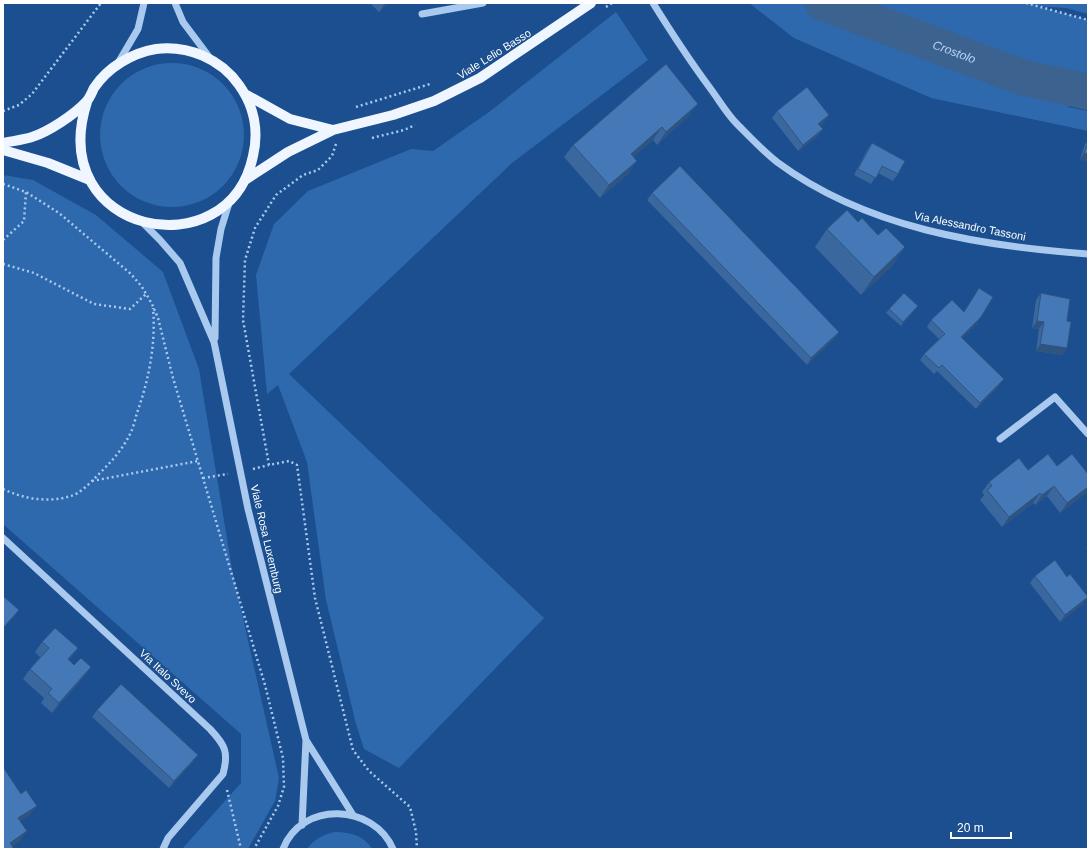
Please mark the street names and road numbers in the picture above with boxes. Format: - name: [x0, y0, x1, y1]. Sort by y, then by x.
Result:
- street label: Viale Lelio Basso: [455, 27, 533, 81]
- street label: Via Alessandro Tassoni: [913, 209, 1027, 243]
- street label: Viale Rosa Luxemburg: [249, 484, 285, 594]
- street label: Via Italo Svevo: [137, 647, 199, 705]

